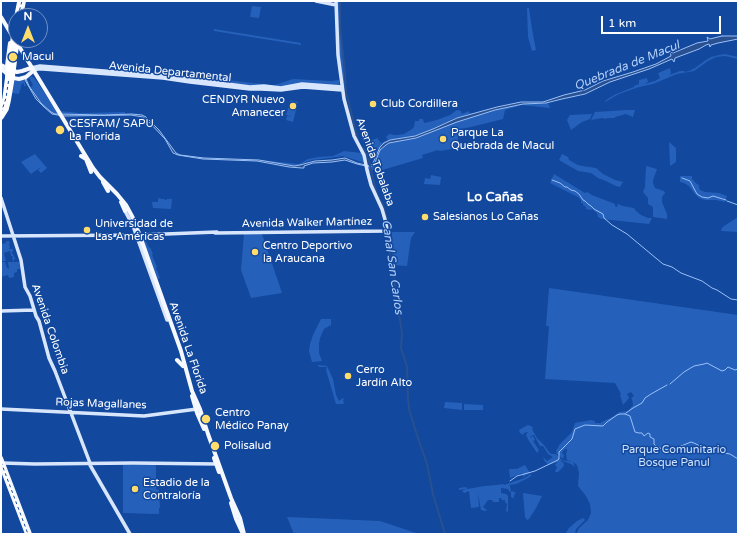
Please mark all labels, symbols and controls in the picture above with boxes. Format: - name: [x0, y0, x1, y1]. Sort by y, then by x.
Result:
- north arrow: [8, 8, 48, 48]
- scale bar: [603, 8, 723, 34]
- text: N: [24, 10, 32, 23]
- text: 1 km: [608, 16, 636, 30]
- water label: Quebrada de Macul: [572, 38, 682, 94]
- place label: Macul: [22, 50, 54, 64]
- marker: Macul: [7, 51, 19, 63]
- street label: Avenida Departamental: [108, 59, 232, 85]
- place label: CENDYR Nuevo Amanecer: [202, 93, 285, 119]
- place label: Club Cordillera: [381, 97, 458, 111]
- marker: Club Cordillera: [368, 99, 378, 109]
- marker: CENDYR Nuevo Amanecer: [288, 101, 298, 111]
- street label: Avenida Tobalaba: [353, 116, 397, 208]
- place label: CESFAM/ SAPU La Florida: [69, 117, 154, 143]
- marker: CESFAM/ SAPU La Florida: [54, 124, 66, 136]
- place label: Parque La Quebrada de Macul: [451, 126, 554, 152]
- marker: Parque La Quebrada de Macul: [438, 134, 448, 144]
- district label: Lo Cañas: [467, 190, 523, 206]
- place label: Salesianos Lo Cañas: [433, 210, 539, 224]
- marker: Salesianos Lo Cañas: [420, 212, 430, 222]
- street label: Avenida Walker Martínez: [242, 215, 372, 231]
- place label: Universidad de Las Américas: [95, 217, 173, 243]
- water label: Canal San Carlos: [378, 219, 406, 315]
- marker: Universidad de Las Américas: [82, 225, 92, 235]
- place label: Centro Deportivo la Araucana: [263, 239, 353, 265]
- marker: Centro Deportivo la Araucana: [250, 247, 260, 257]
- street label: Avenida Colombia: [28, 282, 72, 376]
- street label: Avenida La Florida: [166, 300, 210, 396]
- place label: Cerro Jardín Alto: [356, 363, 412, 389]
- marker: Cerro Jardín Alto: [343, 371, 353, 381]
- street label: Rojas Magallanes: [55, 396, 147, 412]
- place label: Centro Médico Panay: [215, 406, 289, 432]
- marker: Centro Médico Panay: [200, 413, 212, 425]
- place label: Polisalud: [224, 439, 271, 453]
- marker: Polisalud: [209, 440, 221, 452]
- park label: Parque Comunitario Bosque Panul: [622, 443, 726, 469]
- place label: Estadio de la Contraloría: [143, 476, 210, 502]
- marker: Estadio de la Contraloría: [130, 484, 140, 494]

